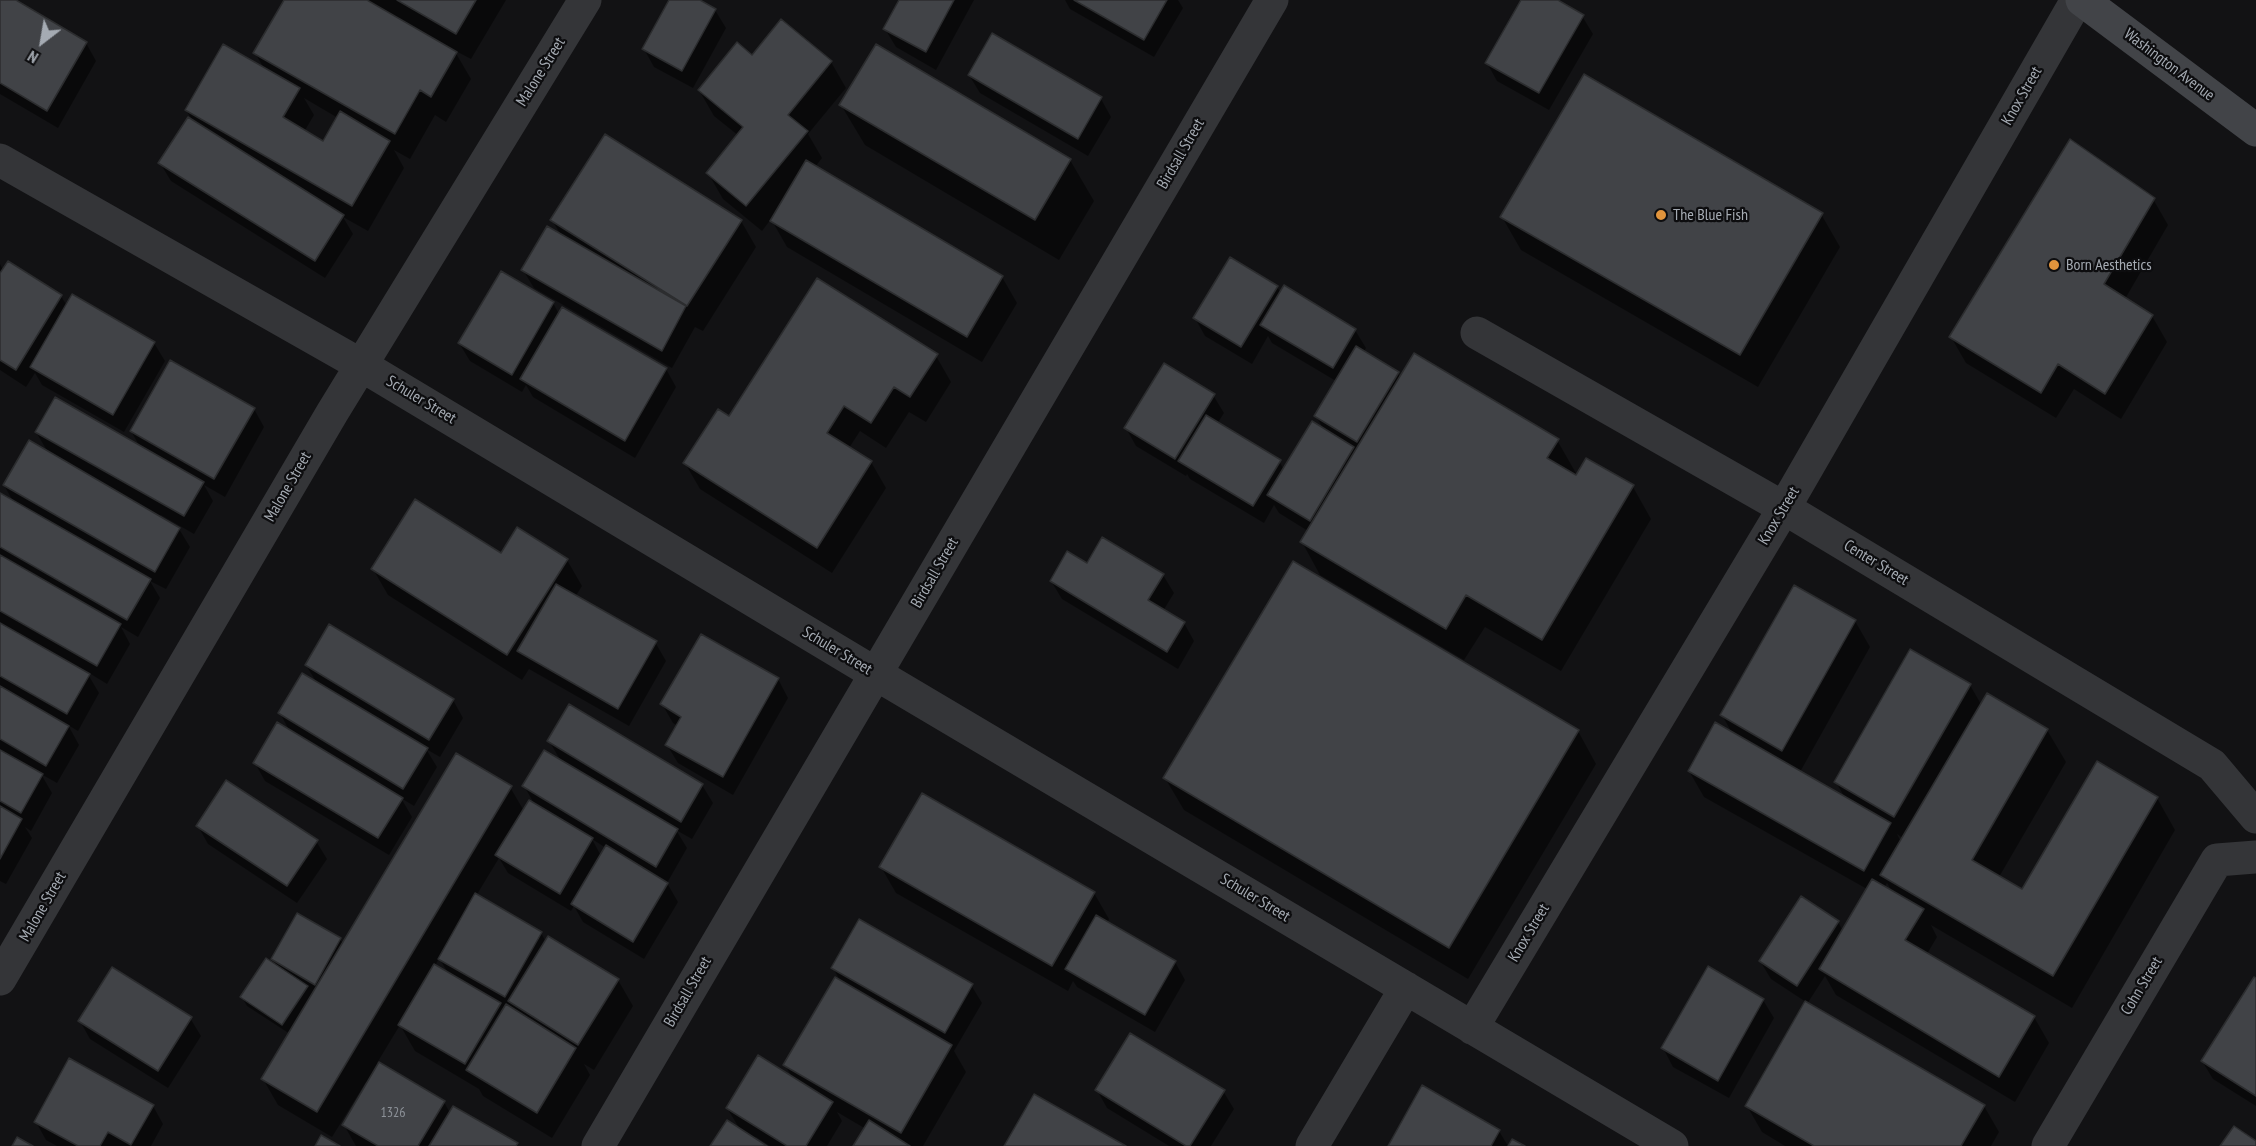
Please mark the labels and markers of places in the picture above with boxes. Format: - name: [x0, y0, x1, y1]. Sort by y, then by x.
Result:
- place label: The Blue Fish: [1673, 205, 1748, 225]
- marker: The Blue Fish: [1654, 208, 1668, 222]
- place label: Born Aesthetics: [2066, 255, 2152, 275]
- marker: Born Aesthetics: [2047, 258, 2061, 272]

